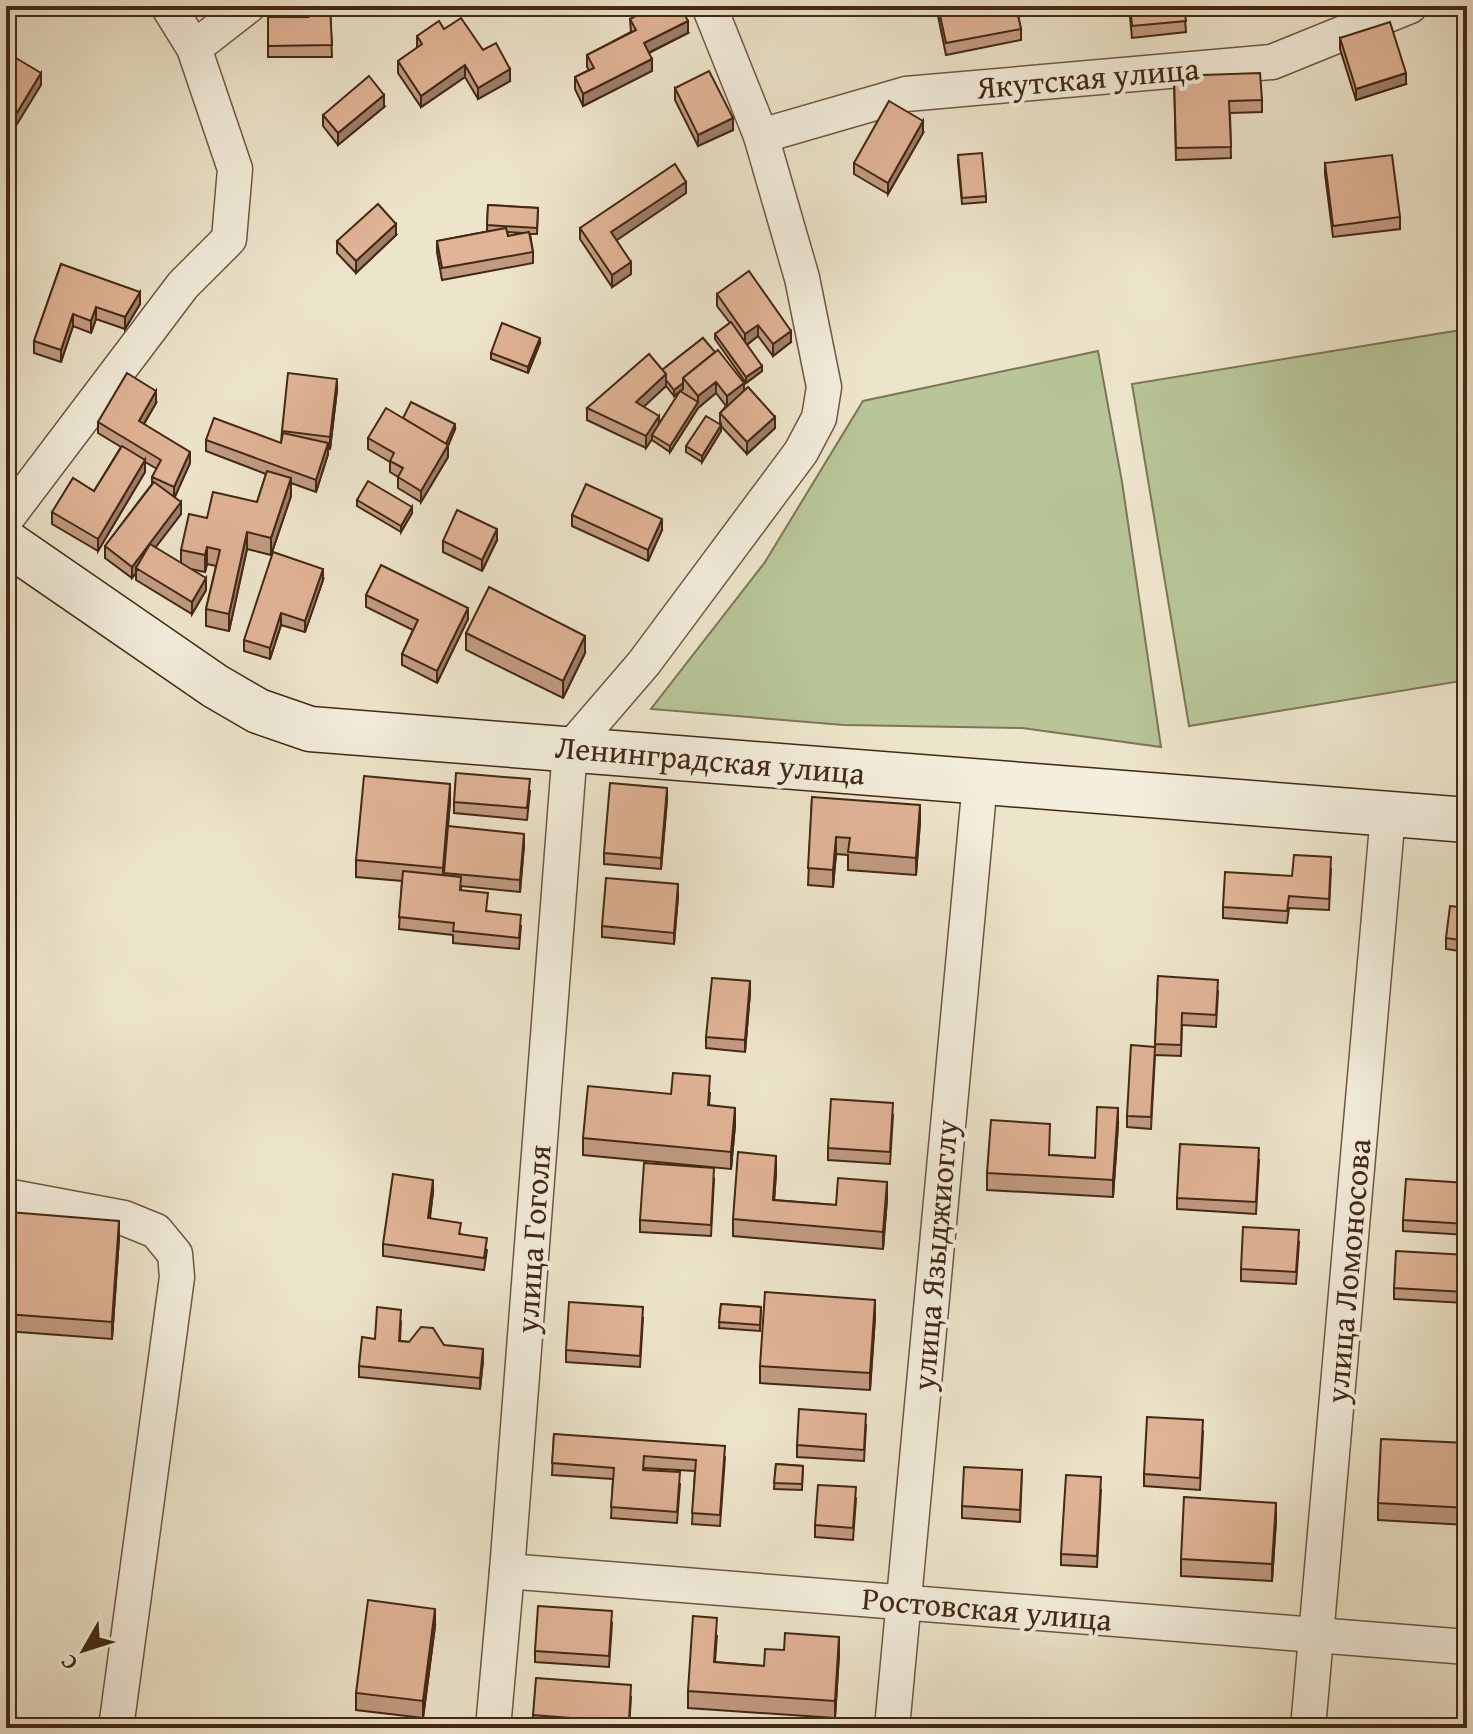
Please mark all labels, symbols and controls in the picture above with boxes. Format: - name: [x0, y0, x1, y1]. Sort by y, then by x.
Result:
- street label: Якутская улица: [974, 44, 1202, 111]
- street label: Ленинградская улица: [553, 723, 868, 797]
- street label: улица Языджиоглу: [899, 1117, 970, 1394]
- street label: улица Ломоносова: [1312, 1136, 1383, 1406]
- street label: улица Гоголя: [502, 1143, 563, 1336]
- street label: Ростовская улица: [860, 1574, 1115, 1643]
- north arrow: [44, 1610, 124, 1690]
- text: С: [52, 1648, 85, 1677]

